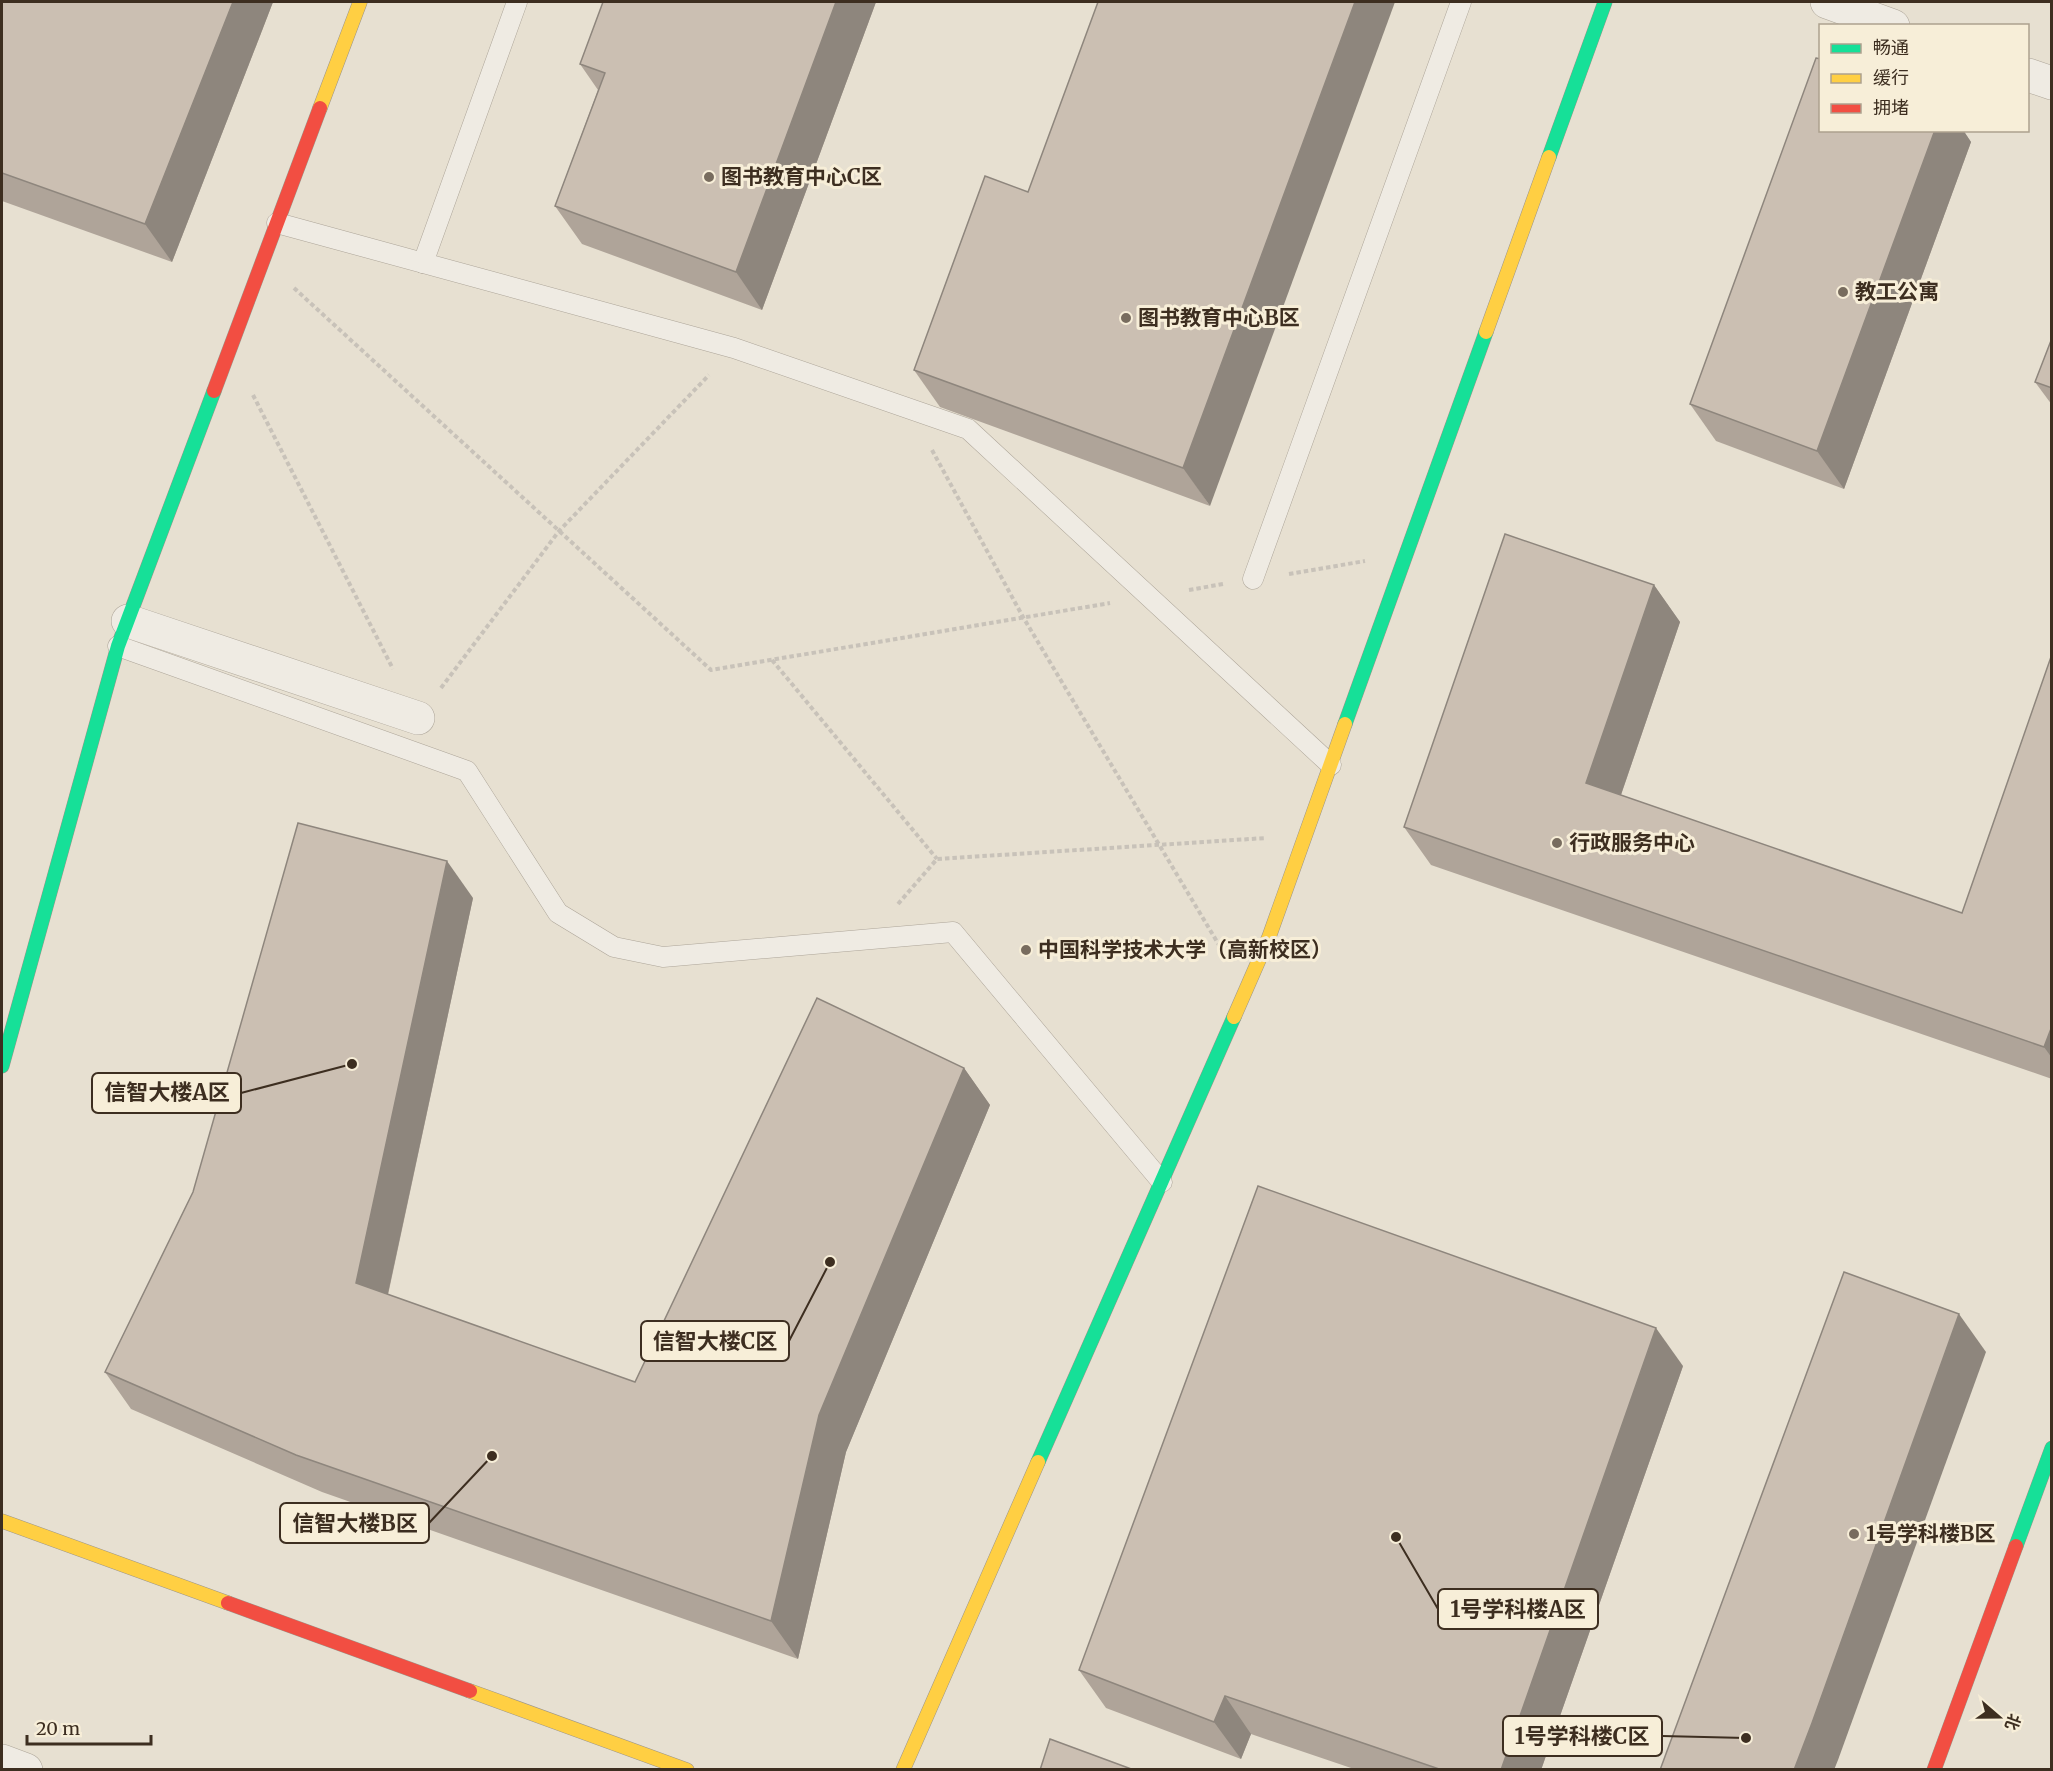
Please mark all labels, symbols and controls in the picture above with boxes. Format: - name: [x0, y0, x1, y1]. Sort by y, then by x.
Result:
- legend: [1819, 24, 2029, 132]
- text: 畅通: [1873, 36, 1909, 59]
- text: 缓行: [1873, 66, 1909, 89]
- text: 拥堵: [1873, 96, 1909, 119]
- place label: 图书教育中心C区: [721, 163, 882, 190]
- marker: 图书教育中心C区: [702, 170, 716, 184]
- place label: 教工公寓: [1855, 278, 1939, 305]
- marker: 教工公寓: [1836, 285, 1850, 299]
- place label: 图书教育中心B区: [1138, 304, 1300, 331]
- marker: 图书教育中心B区: [1119, 311, 1133, 325]
- place label: 行政服务中心: [1569, 829, 1695, 856]
- marker: 行政服务中心: [1550, 836, 1564, 850]
- place label: 中国科学技术大学（高新校区）: [1038, 936, 1332, 963]
- marker: 中国科学技术大学（高新校区）: [1019, 943, 1033, 957]
- callout: 信智大楼A区: [92, 1073, 241, 1113]
- text: 信智大楼A区: [104, 1078, 230, 1106]
- callout: 信智大楼C区: [641, 1321, 789, 1361]
- text: 信智大楼C区: [653, 1327, 777, 1355]
- callout: 信智大楼B区: [280, 1503, 429, 1543]
- text: 信智大楼B区: [292, 1509, 418, 1537]
- place label: 1号学科楼B区: [1866, 1520, 1995, 1547]
- marker: 1号学科楼B区: [1847, 1527, 1861, 1541]
- callout: 1号学科楼A区: [1438, 1589, 1598, 1629]
- text: 1号学科楼A区: [1450, 1595, 1586, 1623]
- north arrow: [1969, 1687, 2029, 1747]
- scale bar: [27, 1708, 152, 1746]
- text: 北: [2001, 1711, 2025, 1733]
- callout: 1号学科楼C区: [1503, 1716, 1662, 1756]
- text: 20 m: [36, 1717, 80, 1740]
- text: 1号学科楼C区: [1515, 1722, 1649, 1750]

